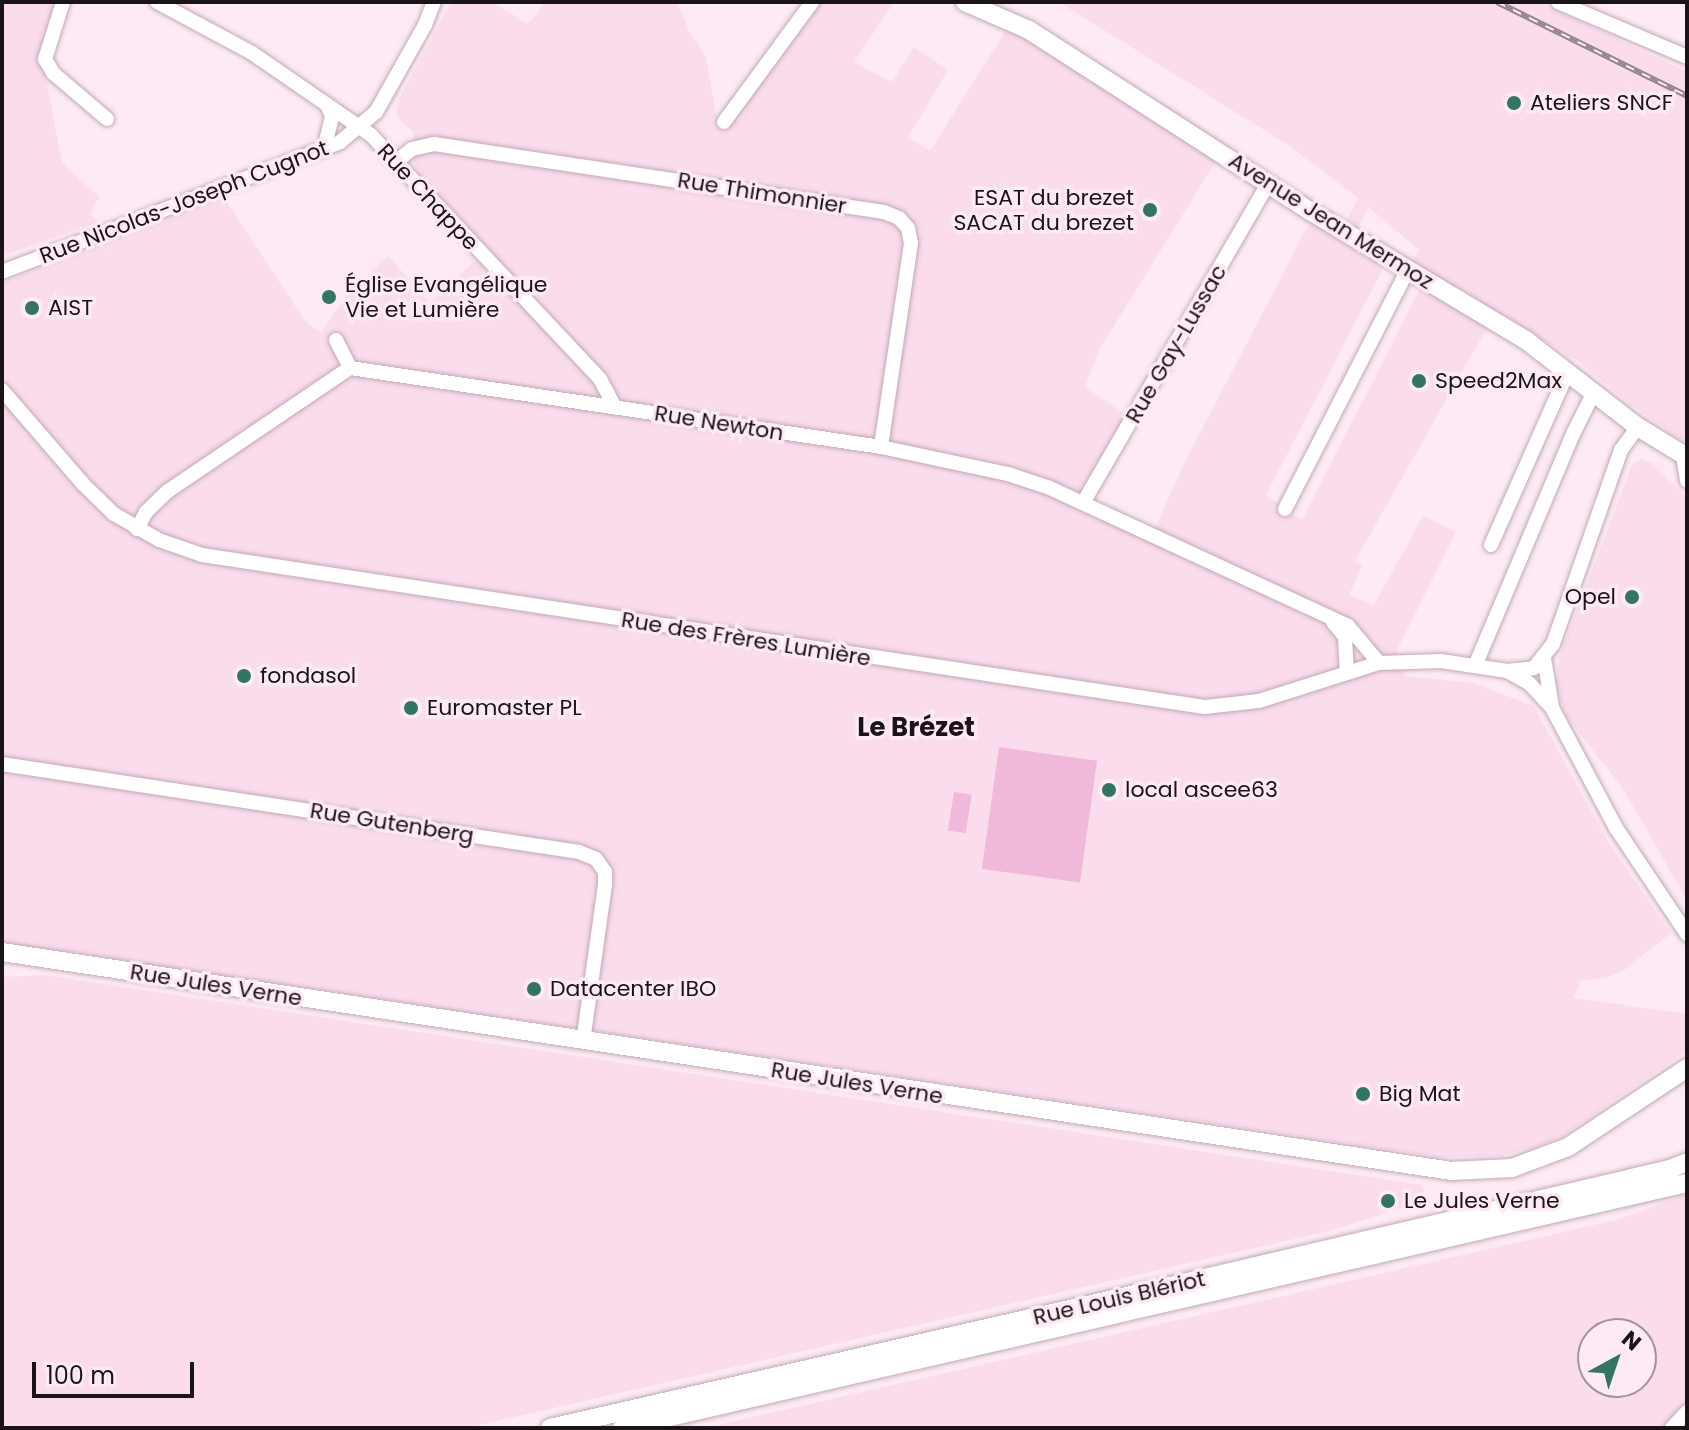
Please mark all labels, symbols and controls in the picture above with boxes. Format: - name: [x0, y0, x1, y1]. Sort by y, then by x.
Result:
- place label: Ateliers SNCF: [1530, 90, 1673, 116]
- marker: Ateliers SNCF: [1505, 94, 1523, 112]
- street label: Rue Nicolas-Joseph Cugnot: [36, 135, 332, 269]
- street label: Rue Chappe: [372, 138, 484, 256]
- street label: Avenue Jean Mermoz: [1224, 147, 1438, 295]
- street label: Rue Thimonnier: [676, 167, 848, 219]
- place label: ESAT du brezet SACAT du brezet: [953, 184, 1134, 236]
- marker: ESAT du brezet SACAT du brezet: [1141, 201, 1159, 219]
- street label: Rue Gay-Lussac: [1120, 260, 1232, 428]
- place label: Église Evangélique Vie et Lumière: [345, 271, 547, 322]
- marker: Église Evangélique Vie et Lumière: [320, 288, 338, 306]
- place label: AIST: [48, 295, 93, 321]
- marker: AIST: [23, 299, 41, 317]
- place label: Speed2Max: [1435, 368, 1562, 394]
- marker: Speed2Max: [1410, 372, 1428, 390]
- street label: Rue Newton: [653, 400, 785, 446]
- place label: Opel: [1565, 584, 1616, 610]
- marker: Opel: [1623, 588, 1641, 606]
- street label: Rue des Frères Lumière: [619, 606, 873, 672]
- place label: fondasol: [260, 663, 356, 689]
- marker: fondasol: [235, 667, 253, 685]
- place label: Euromaster PL: [427, 695, 582, 721]
- marker: Euromaster PL: [402, 699, 420, 717]
- district label: Le Brézet: [857, 712, 975, 744]
- place label: local ascee63: [1125, 777, 1278, 803]
- marker: local ascee63: [1100, 781, 1118, 799]
- street label: Rue Gutenberg: [308, 797, 476, 849]
- street label: Rue Jules Verne: [128, 958, 304, 1012]
- place label: Datacenter IBO: [550, 976, 716, 1002]
- marker: Datacenter IBO: [525, 980, 543, 998]
- street label: Rue Jules Verne: [769, 1056, 945, 1110]
- place label: Big Mat: [1379, 1081, 1460, 1107]
- marker: Big Mat: [1354, 1085, 1372, 1103]
- place label: Le Jules Verne: [1404, 1188, 1560, 1214]
- marker: Le Jules Verne: [1379, 1192, 1397, 1210]
- street label: Rue Louis Blériot: [1030, 1265, 1208, 1331]
- north arrow: [1577, 1318, 1657, 1398]
- text: N: [1615, 1324, 1648, 1358]
- scale bar: [36, 1346, 198, 1396]
- text: 100 m: [46, 1359, 115, 1392]

